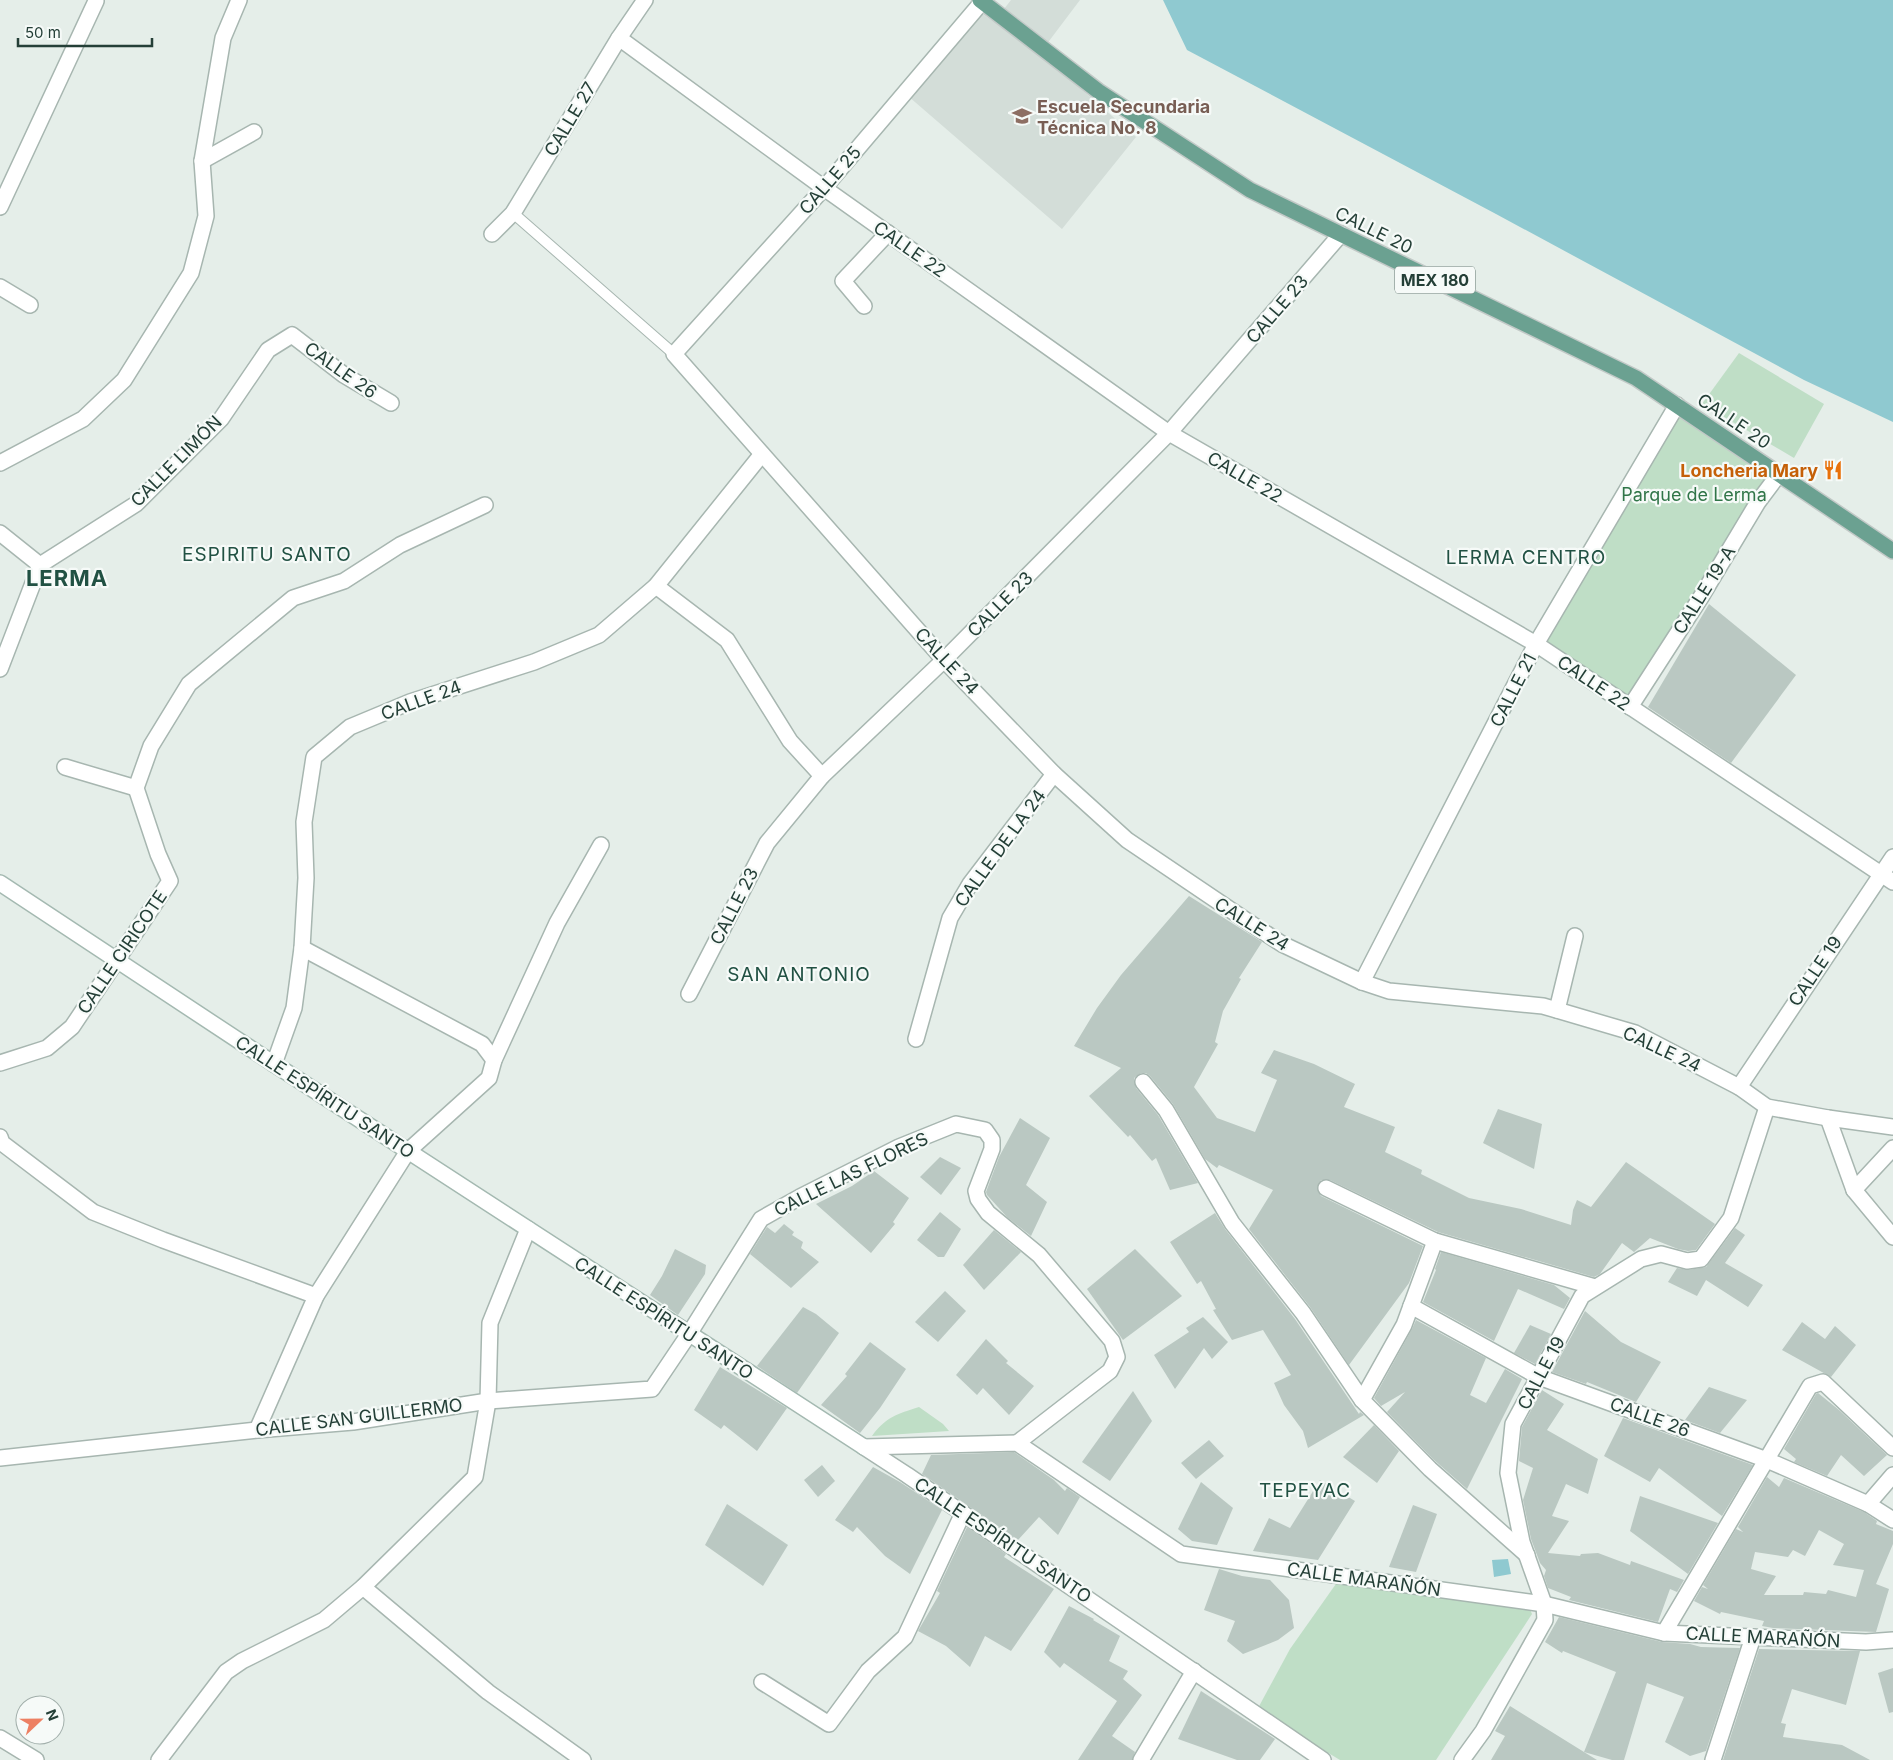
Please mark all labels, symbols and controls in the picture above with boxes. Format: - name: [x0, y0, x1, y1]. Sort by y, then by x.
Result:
- scale bar: [18, 15, 151, 47]
- text: 50 m: [25, 23, 61, 42]
- street label: CALLE 27: [540, 78, 600, 160]
- place label: Escuela Secundaria Técnica No. 8: [1037, 96, 1210, 138]
- school or university icon: Escuela Secundaria Técnica No. 8: [1011, 105, 1033, 127]
- street label: CALLE 25: [795, 142, 865, 218]
- street label: CALLE 20: [1332, 202, 1416, 258]
- street label: CALLE 22: [870, 216, 950, 282]
- road number: MEX 180: [1395, 266, 1475, 294]
- street label: CALLE 23: [1242, 271, 1312, 347]
- street label: CALLE 26: [301, 337, 381, 403]
- street label: CALLE 20: [1693, 389, 1775, 453]
- street label: CALLE LIMÓN: [125, 410, 226, 511]
- street label: CALLE 22: [1204, 447, 1286, 507]
- restaurant icon: Loncheria Mary: [1822, 459, 1844, 481]
- place label: Loncheria Mary: [1680, 460, 1818, 481]
- park label: Parque de Lerma: [1621, 484, 1767, 505]
- street label: CALLE 19-A: [1669, 542, 1739, 638]
- district label: ESPIRITU SANTO: [182, 543, 352, 566]
- district label: LERMA CENTRO: [1446, 546, 1606, 569]
- district label: LERMA: [26, 565, 108, 591]
- street label: CALLE 23: [963, 567, 1037, 641]
- street label: CALLE 24: [911, 623, 983, 699]
- street label: CALLE 21: [1486, 650, 1540, 730]
- street label: CALLE 22: [1554, 651, 1634, 715]
- street label: CALLE 24: [378, 676, 464, 724]
- street label: CALLE DE LA 24: [950, 785, 1050, 911]
- street label: CALLE 23: [706, 864, 762, 948]
- street label: CALLE CIRICOTE: [73, 886, 171, 1018]
- street label: CALLE 24: [1211, 893, 1293, 955]
- street label: CALLE 19: [1784, 932, 1846, 1010]
- district label: SAN ANTONIO: [727, 963, 871, 986]
- street label: CALLE 24: [1620, 1022, 1704, 1076]
- street label: CALLE ESPÍRITU SANTO: [232, 1030, 419, 1163]
- street label: CALLE LAS FLORES: [771, 1128, 931, 1220]
- street label: CALLE ESPÍRITU SANTO: [571, 1251, 758, 1384]
- street label: CALLE 19: [1513, 1333, 1569, 1413]
- street label: CALLE 26: [1607, 1393, 1693, 1441]
- street label: CALLE SAN GUILLERMO: [254, 1394, 464, 1440]
- street label: CALLE ESPÍRITU SANTO: [910, 1472, 1096, 1607]
- district label: TEPEYAC: [1259, 1479, 1351, 1502]
- street label: CALLE MARAÑÓN: [1286, 1557, 1442, 1600]
- street label: CALLE MARAÑÓN: [1685, 1621, 1841, 1652]
- north arrow: [15, 1695, 65, 1745]
- text: N: [43, 1707, 62, 1723]

